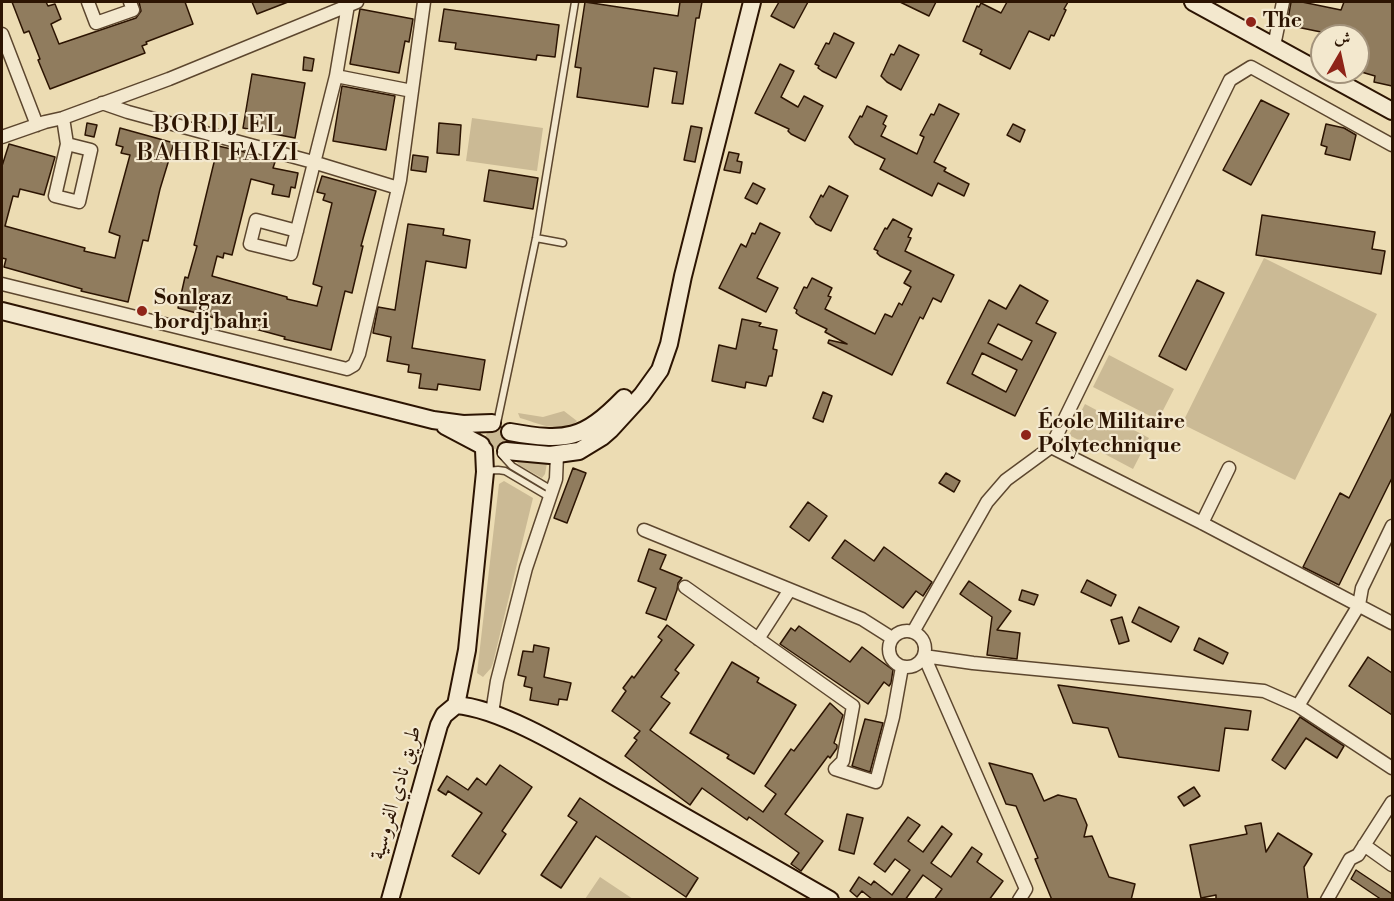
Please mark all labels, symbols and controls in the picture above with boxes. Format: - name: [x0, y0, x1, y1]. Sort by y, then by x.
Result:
- place label: The: [1263, 9, 1302, 35]
- marker: The: [1244, 15, 1258, 29]
- north arrow: [1310, 24, 1370, 84]
- text: ش: [1333, 27, 1352, 49]
- district label: BORDJ EL BAHRI FAIZI: [136, 112, 300, 168]
- place label: Sonlgaz bordj bahri: [154, 286, 268, 336]
- marker: Sonlgaz bordj bahri: [135, 304, 149, 318]
- place label: École Militaire Polytechnique: [1038, 410, 1185, 460]
- marker: École Militaire Polytechnique: [1019, 428, 1033, 442]
- street label: طريق نادي الفروسية: [366, 723, 428, 863]

